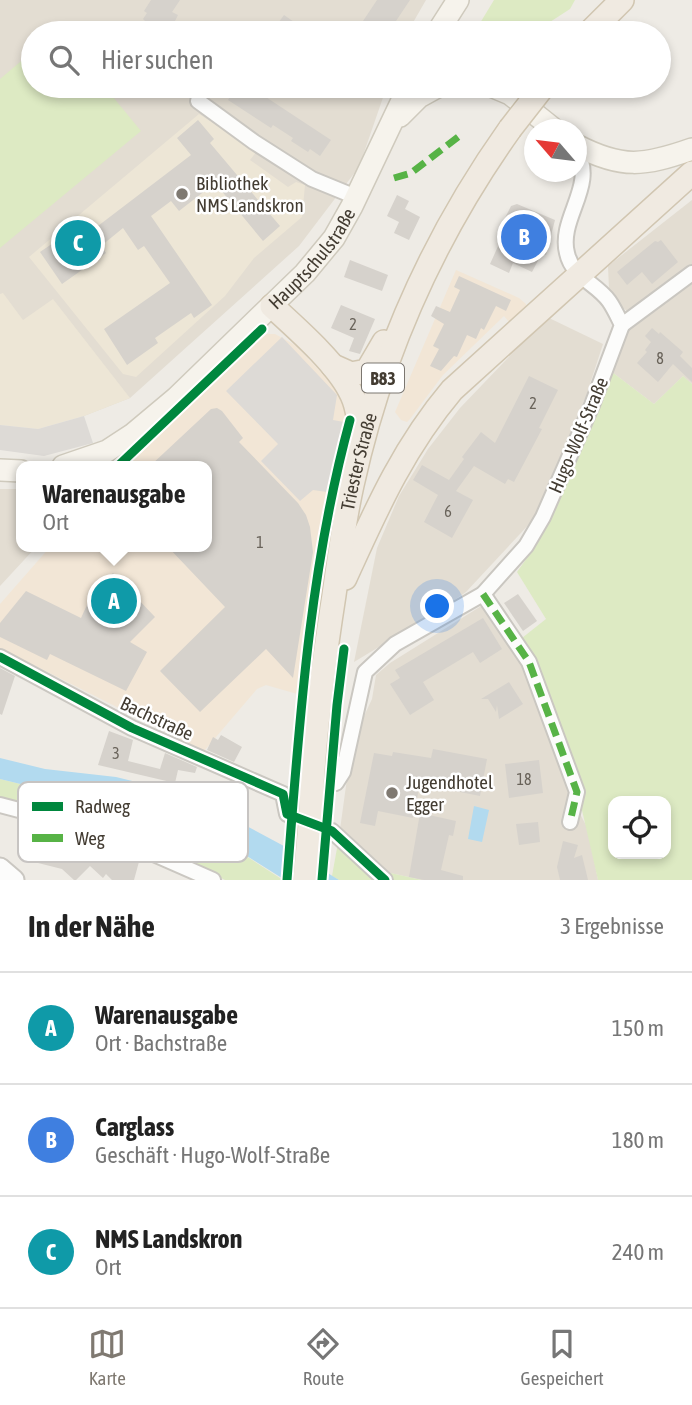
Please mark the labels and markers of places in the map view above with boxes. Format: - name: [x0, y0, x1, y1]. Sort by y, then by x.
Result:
- place label: Bibliothek NMS Landskron: [196, 172, 304, 216]
- marker: Bibliothek NMS Landskron: [174, 186, 190, 202]
- pin: B: [501, 211, 547, 263]
- pin: C: [55, 217, 101, 269]
- pin: A: [91, 575, 137, 627]
- place label: Jugendhotel Egger: [406, 771, 493, 815]
- marker: Jugendhotel Egger: [384, 785, 400, 801]

